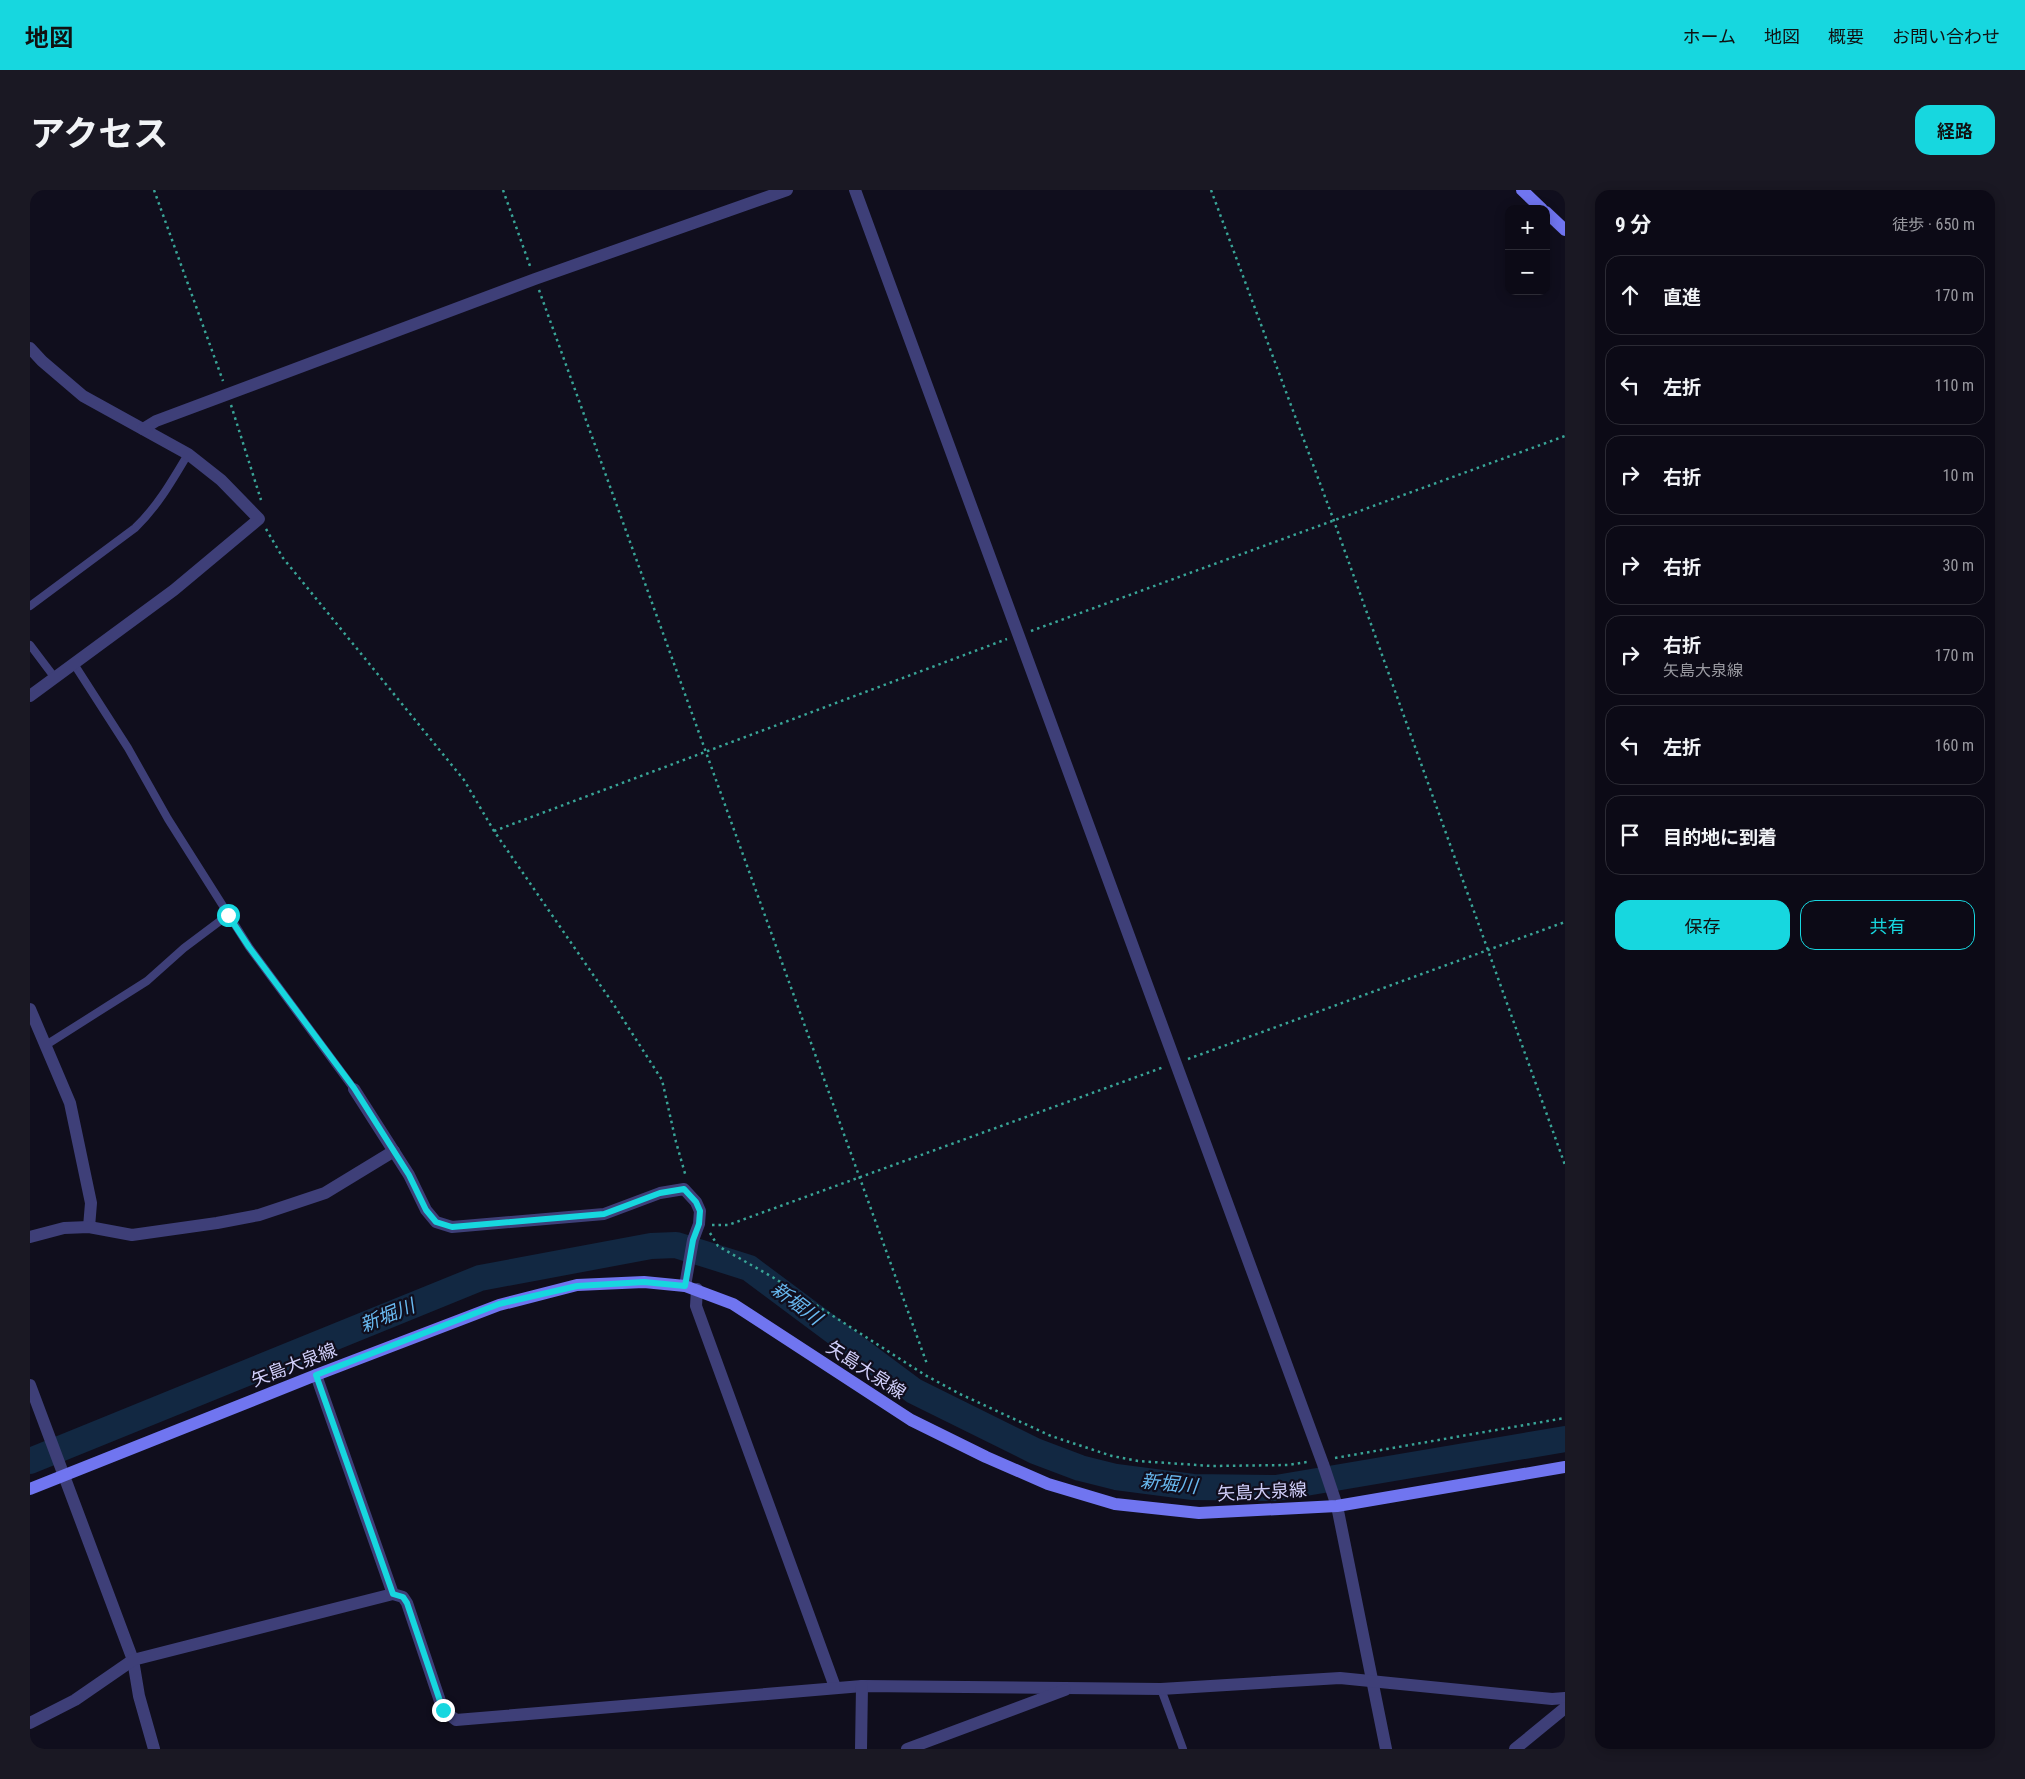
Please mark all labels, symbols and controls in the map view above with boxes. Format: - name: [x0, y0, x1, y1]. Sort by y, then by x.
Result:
- text: 地図: [25, 24, 73, 52]
- text: ホーム: [1683, 26, 1736, 47]
- text: 地図: [1764, 26, 1800, 47]
- text: 概要: [1828, 26, 1864, 47]
- text: お問い合わせ: [1892, 26, 2000, 47]
- button: 経路: [1915, 105, 1995, 155]
- text: アクセス: [30, 114, 168, 155]
- map controls: [1505, 205, 1550, 295]
- button: +: [1505, 205, 1550, 250]
- text: 9 分: [1615, 213, 1651, 237]
- text: 徒歩 · 650 m: [1892, 215, 1975, 234]
- button: −: [1505, 250, 1550, 295]
- icon: ahead: [1616, 281, 1644, 309]
- text: 直進: [1663, 286, 1701, 309]
- text: 170 m: [1935, 286, 1974, 305]
- icon: left: [1616, 371, 1644, 399]
- text: 左折: [1663, 376, 1701, 399]
- text: 110 m: [1935, 376, 1974, 395]
- icon: right: [1616, 461, 1644, 489]
- text: 右折: [1663, 466, 1701, 489]
- text: 10 m: [1942, 466, 1974, 485]
- icon: right: [1616, 551, 1644, 579]
- text: 右折: [1663, 556, 1701, 579]
- text: 30 m: [1942, 556, 1974, 575]
- text: 右折: [1663, 634, 1701, 657]
- icon: right: [1616, 641, 1644, 669]
- text: 170 m: [1935, 646, 1974, 665]
- text: 矢島大泉線: [1663, 661, 1743, 680]
- icon: left: [1616, 731, 1644, 759]
- text: 左折: [1663, 736, 1701, 759]
- text: 160 m: [1935, 736, 1974, 755]
- icon: arrive: [1616, 821, 1644, 849]
- text: 目的地に到着: [1663, 826, 1777, 849]
- button: 保存: [1615, 900, 1790, 950]
- button: 共有: [1800, 900, 1975, 950]
- route start: [217, 904, 240, 927]
- water label: 新堀川: [767, 1277, 828, 1331]
- water label: 新堀川: [356, 1293, 420, 1337]
- street label: 矢島大泉線: [823, 1336, 910, 1403]
- street label: 矢島大泉線: [248, 1339, 340, 1390]
- water label: 新堀川: [1139, 1469, 1200, 1498]
- street label: 矢島大泉線: [1216, 1479, 1307, 1504]
- route end: [432, 1699, 455, 1722]

